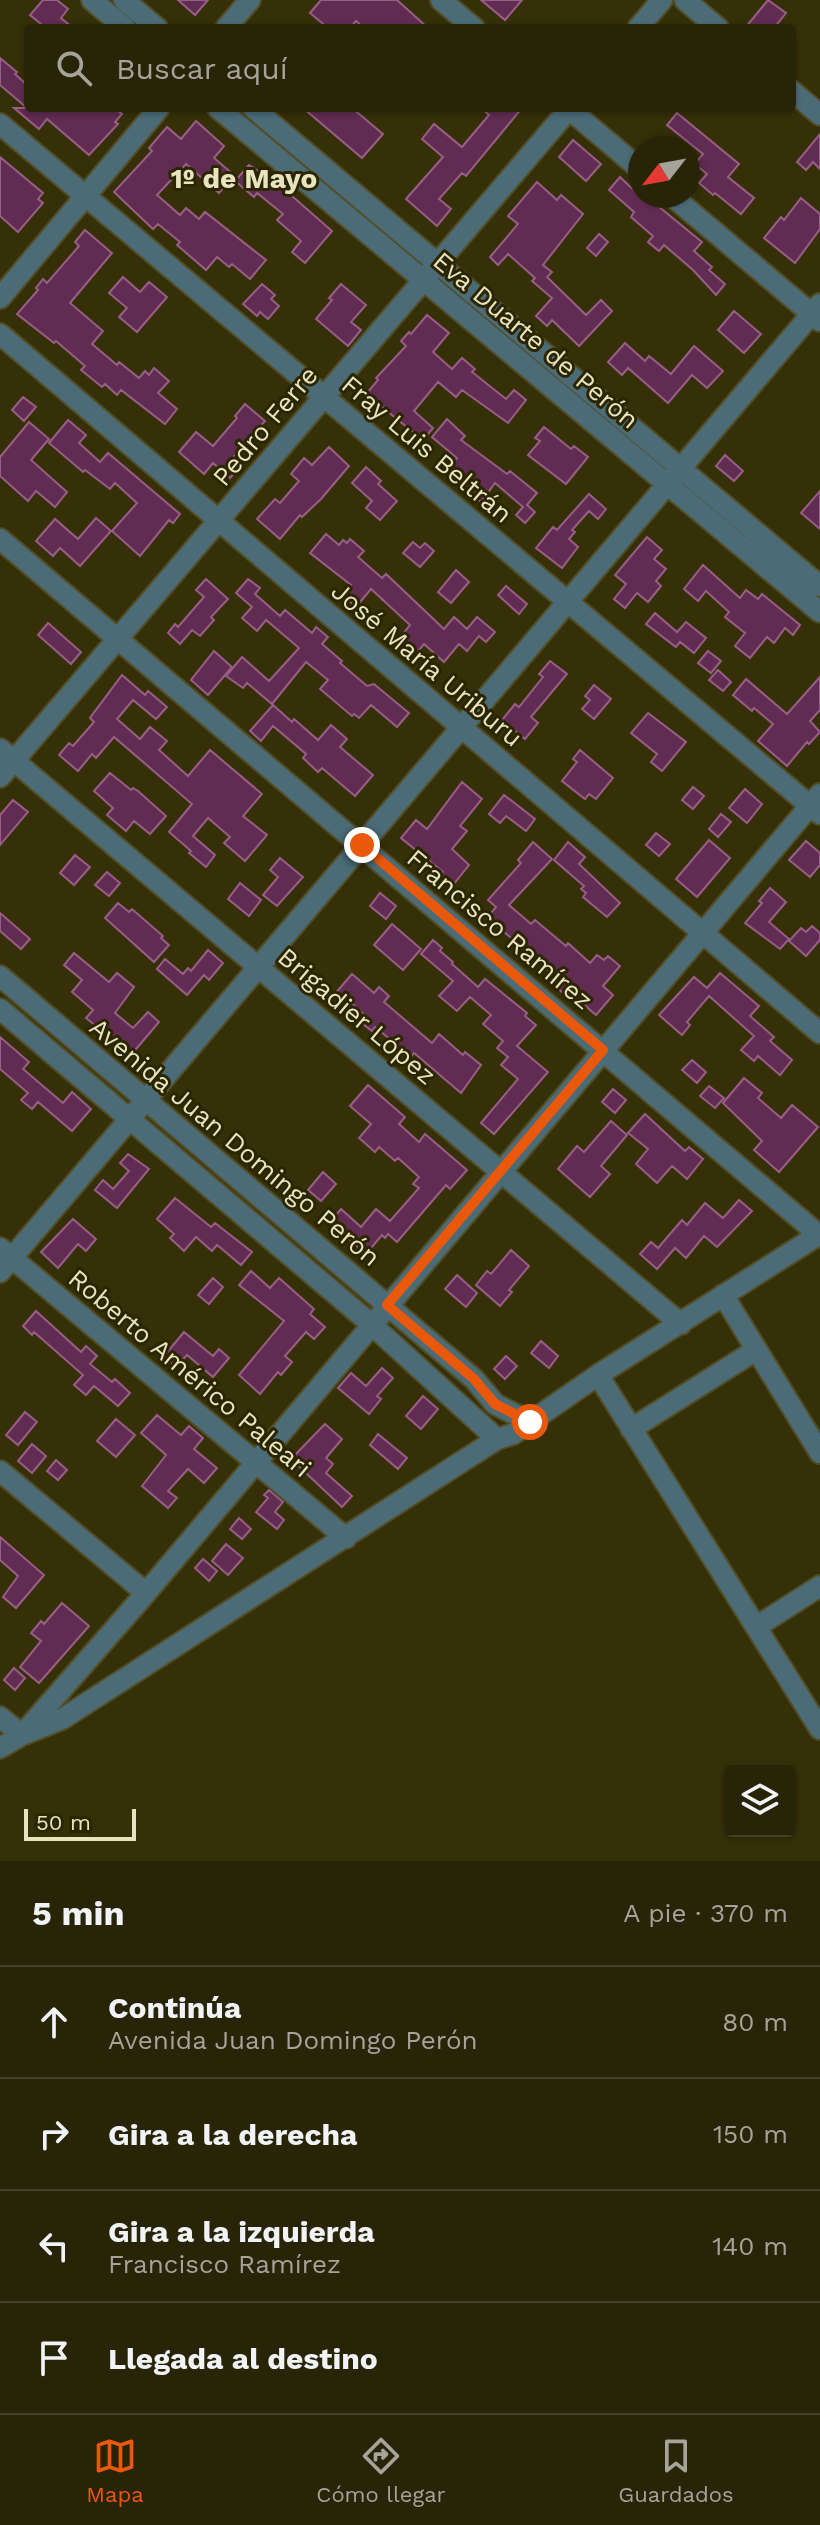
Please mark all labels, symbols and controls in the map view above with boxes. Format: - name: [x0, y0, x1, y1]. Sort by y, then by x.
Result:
- search box: [24, 24, 796, 112]
- icon: search: [52, 46, 96, 90]
- text: Buscar aquí: [116, 51, 288, 86]
- north arrow: [628, 136, 700, 208]
- district label: 1º de Mayo: [171, 162, 317, 195]
- street label: Eva Duarte de Perón: [427, 245, 645, 435]
- street label: Pedro Ferre: [206, 360, 324, 492]
- street label: Fray Luis Beltrán: [336, 369, 518, 529]
- street label: José María Uriburu: [326, 575, 528, 753]
- route end: [344, 827, 380, 863]
- street label: Francisco Ramírez: [401, 843, 599, 1015]
- street label: Brigadier López: [272, 941, 442, 1091]
- street label: Avenida Juan Domingo Perón: [84, 1012, 386, 1272]
- street label: Roberto Américo Paleari: [63, 1263, 317, 1483]
- route start: [512, 1404, 548, 1440]
- map controls: [724, 1765, 796, 1837]
- button: layers: [724, 1765, 796, 1837]
- scale bar: [24, 1805, 136, 1841]
- text: 50 m: [36, 1810, 91, 1835]
- text: 5 min: [32, 1893, 125, 1933]
- text: A pie · 370 m: [623, 1898, 788, 1928]
- text: Continúa: [108, 1990, 241, 2025]
- icon: ahead: [32, 2000, 76, 2044]
- text: 80 m: [722, 2007, 788, 2037]
- text: Avenida Juan Domingo Perón: [108, 2025, 478, 2055]
- icon: right: [32, 2112, 76, 2156]
- text: Gira a la derecha: [108, 2117, 357, 2152]
- text: 150 m: [713, 2119, 788, 2149]
- text: Gira a la izquierda: [108, 2214, 375, 2249]
- icon: left: [32, 2224, 76, 2268]
- text: 140 m: [712, 2231, 788, 2261]
- text: Francisco Ramírez: [108, 2249, 341, 2279]
- icon: arrive: [32, 2336, 76, 2380]
- text: Llegada al destino: [108, 2341, 378, 2376]
- tab: Mapa: [86, 2434, 144, 2507]
- tab: Cómo llegar: [316, 2434, 446, 2507]
- tab: Guardados: [618, 2434, 734, 2507]

